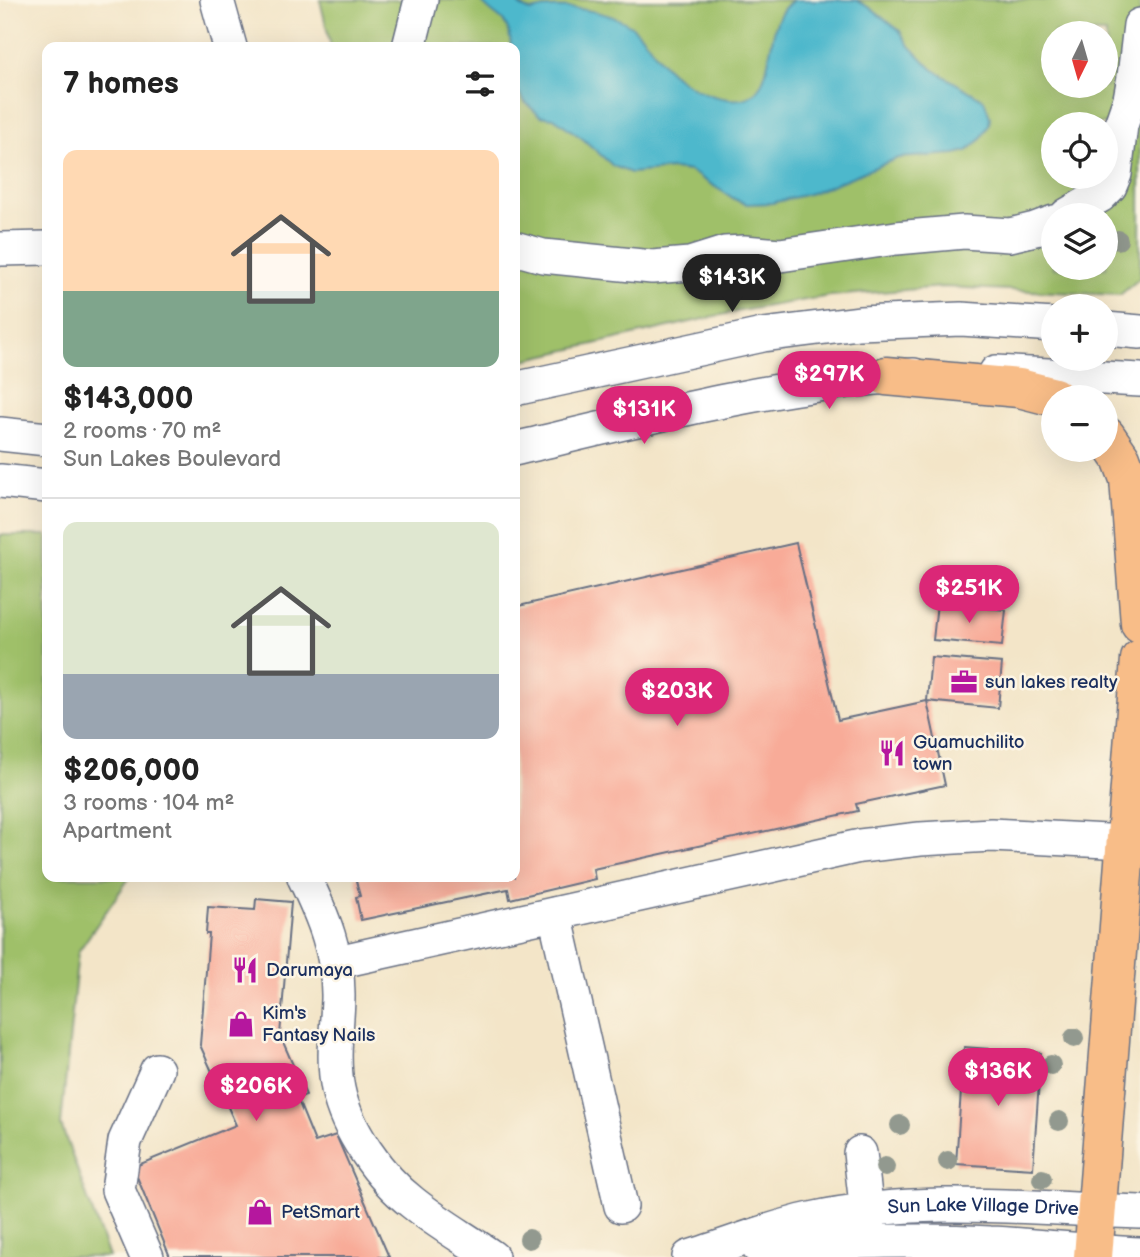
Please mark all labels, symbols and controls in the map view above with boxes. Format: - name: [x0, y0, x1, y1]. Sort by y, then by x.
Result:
- north arrow: [1041, 21, 1118, 98]
- map controls: [1041, 21, 1118, 462]
- icon: filters: [461, 65, 499, 103]
- text: 7 homes: [63, 66, 179, 102]
- button: locate: [1041, 112, 1118, 189]
- icon: home: [218, 196, 344, 322]
- button: layers: [1041, 203, 1118, 280]
- pin: $143K: [683, 254, 781, 314]
- text: $143K: [698, 263, 766, 291]
- button: +: [1041, 294, 1118, 371]
- pin: $297K: [780, 352, 878, 411]
- text: $297K: [794, 360, 864, 388]
- text: $143,000: [63, 381, 193, 417]
- button: −: [1041, 385, 1118, 462]
- pin: $131K: [595, 386, 693, 446]
- text: $131K: [612, 395, 676, 423]
- text: 2 rooms · 70 m²: [63, 417, 222, 445]
- text: Sun Lakes Boulevard: [63, 445, 281, 473]
- pin: $251K: [920, 566, 1018, 625]
- icon: home: [218, 568, 344, 694]
- text: $251K: [935, 574, 1003, 602]
- office icon: sun lakes realty: [949, 667, 979, 697]
- pin: $203K: [628, 668, 726, 728]
- place label: sun lakes realty: [985, 671, 1118, 694]
- text: $203K: [641, 677, 713, 705]
- place label: Guamuchilito town: [913, 731, 1025, 776]
- restaurant icon: Guamuchilito town: [877, 738, 907, 768]
- text: $206,000: [63, 753, 200, 789]
- text: 3 rooms · 104 m²: [63, 789, 234, 817]
- text: Apartment: [63, 817, 172, 845]
- restaurant icon: Darumaya: [230, 955, 260, 985]
- place label: Darumaya: [266, 959, 353, 982]
- place label: Kim's Fantasy Nails: [262, 1002, 375, 1047]
- shop icon: Kim's Fantasy Nails: [226, 1009, 256, 1039]
- pin: $136K: [949, 1048, 1047, 1108]
- text: $136K: [964, 1057, 1032, 1085]
- pin: $206K: [207, 1064, 305, 1123]
- text: $206K: [220, 1072, 292, 1100]
- street label: Sun Lake Village Drive: [887, 1193, 1079, 1221]
- shop icon: PetSmart: [245, 1197, 275, 1227]
- place label: PetSmart: [281, 1201, 360, 1224]

